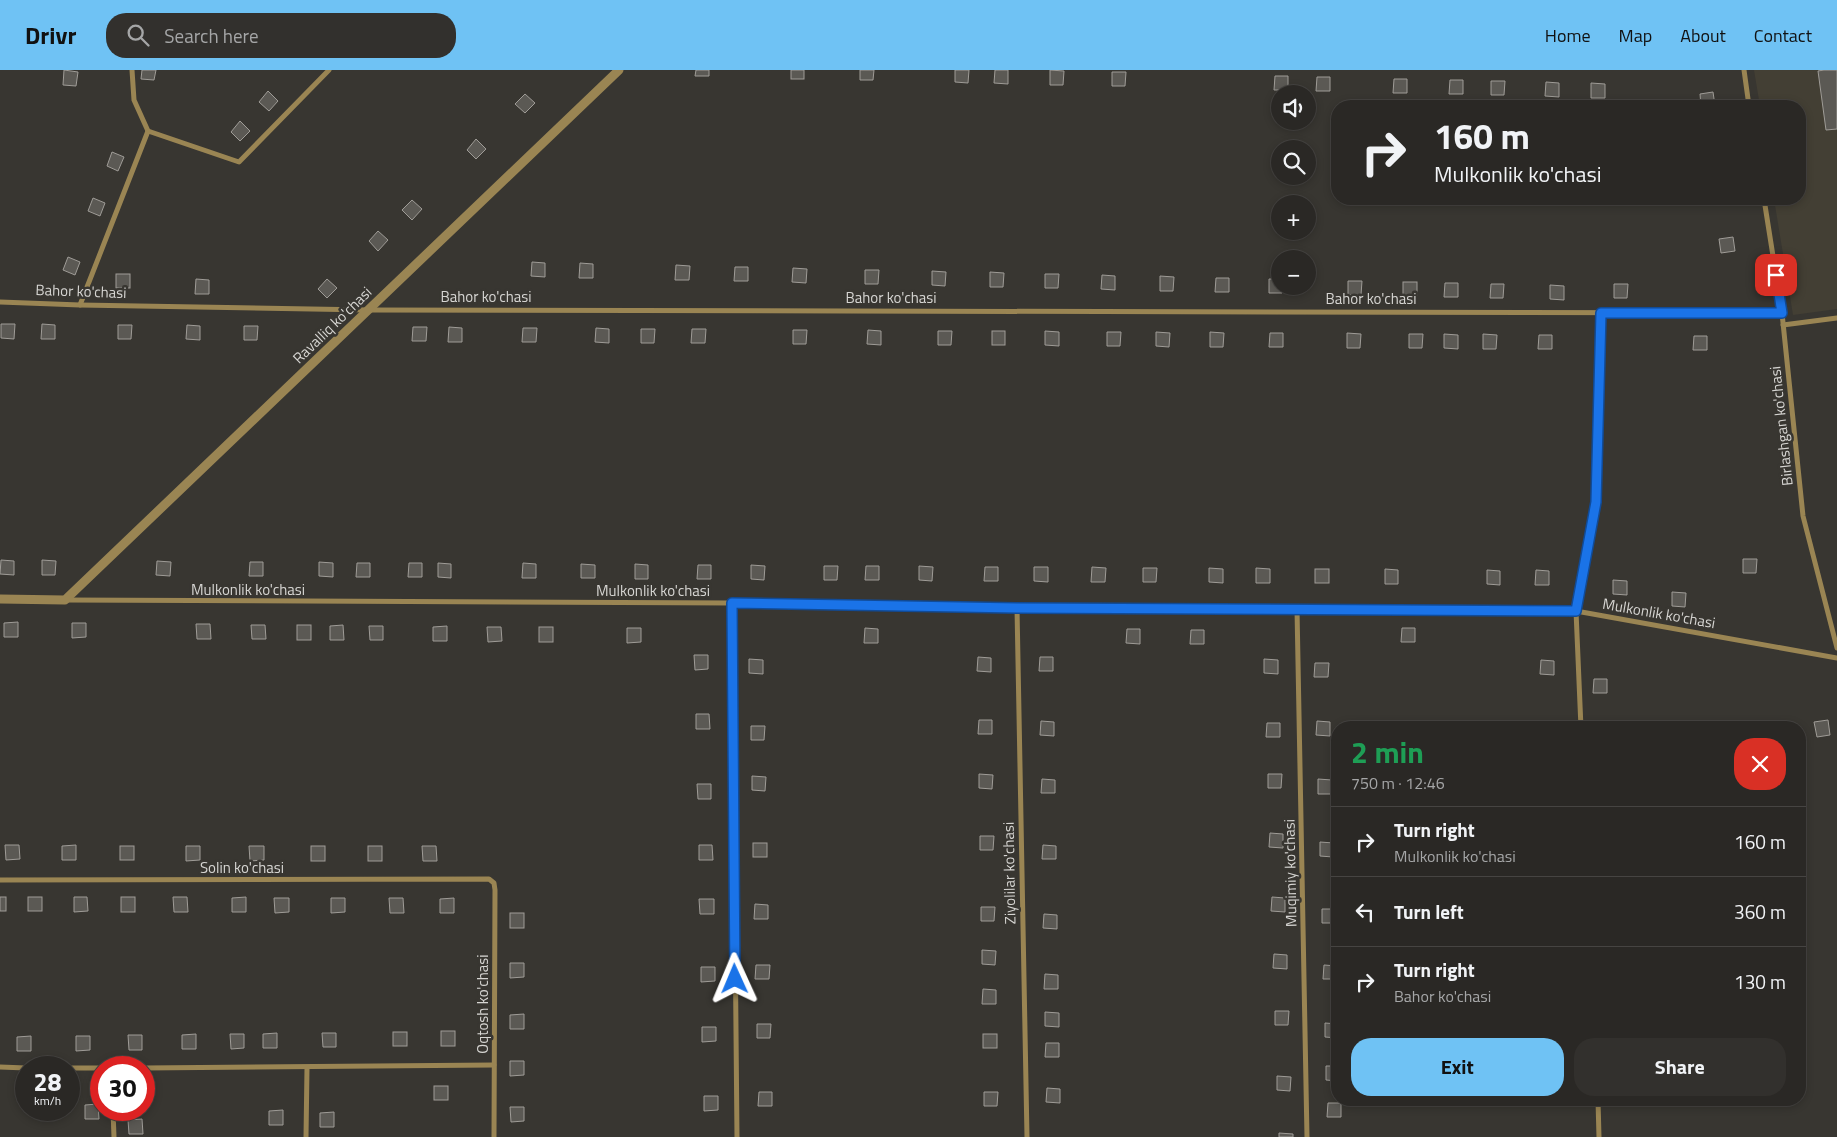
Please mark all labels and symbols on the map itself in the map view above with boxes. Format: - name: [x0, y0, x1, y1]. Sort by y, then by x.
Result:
- pin: [1755, 254, 1797, 296]
- street label: Bahor ko'chasi: [35, 278, 127, 304]
- street label: Ravalliq ko'chasi: [287, 281, 377, 369]
- street label: Bahor ko'chasi: [440, 285, 532, 308]
- street label: Bahor ko'chasi: [845, 286, 937, 309]
- street label: Bahor ko'chasi: [1325, 287, 1417, 310]
- street label: Birlashgan ko'chasi: [1763, 365, 1799, 487]
- street label: Mulkonlik ko'chasi: [191, 578, 305, 601]
- street label: Mulkonlik ko'chasi: [596, 579, 710, 602]
- street label: Mulkonlik ko'chasi: [1601, 592, 1717, 634]
- street label: Muqimiy ko'chasi: [1278, 819, 1302, 927]
- street label: Ziyolilar ko'chasi: [997, 822, 1021, 924]
- street label: Solin ko'chasi: [200, 856, 284, 879]
- position arrow: [708, 952, 760, 1004]
- street label: Oqtosh ko'chasi: [471, 954, 494, 1054]
- speed limit sign: 30: [90, 1056, 155, 1121]

